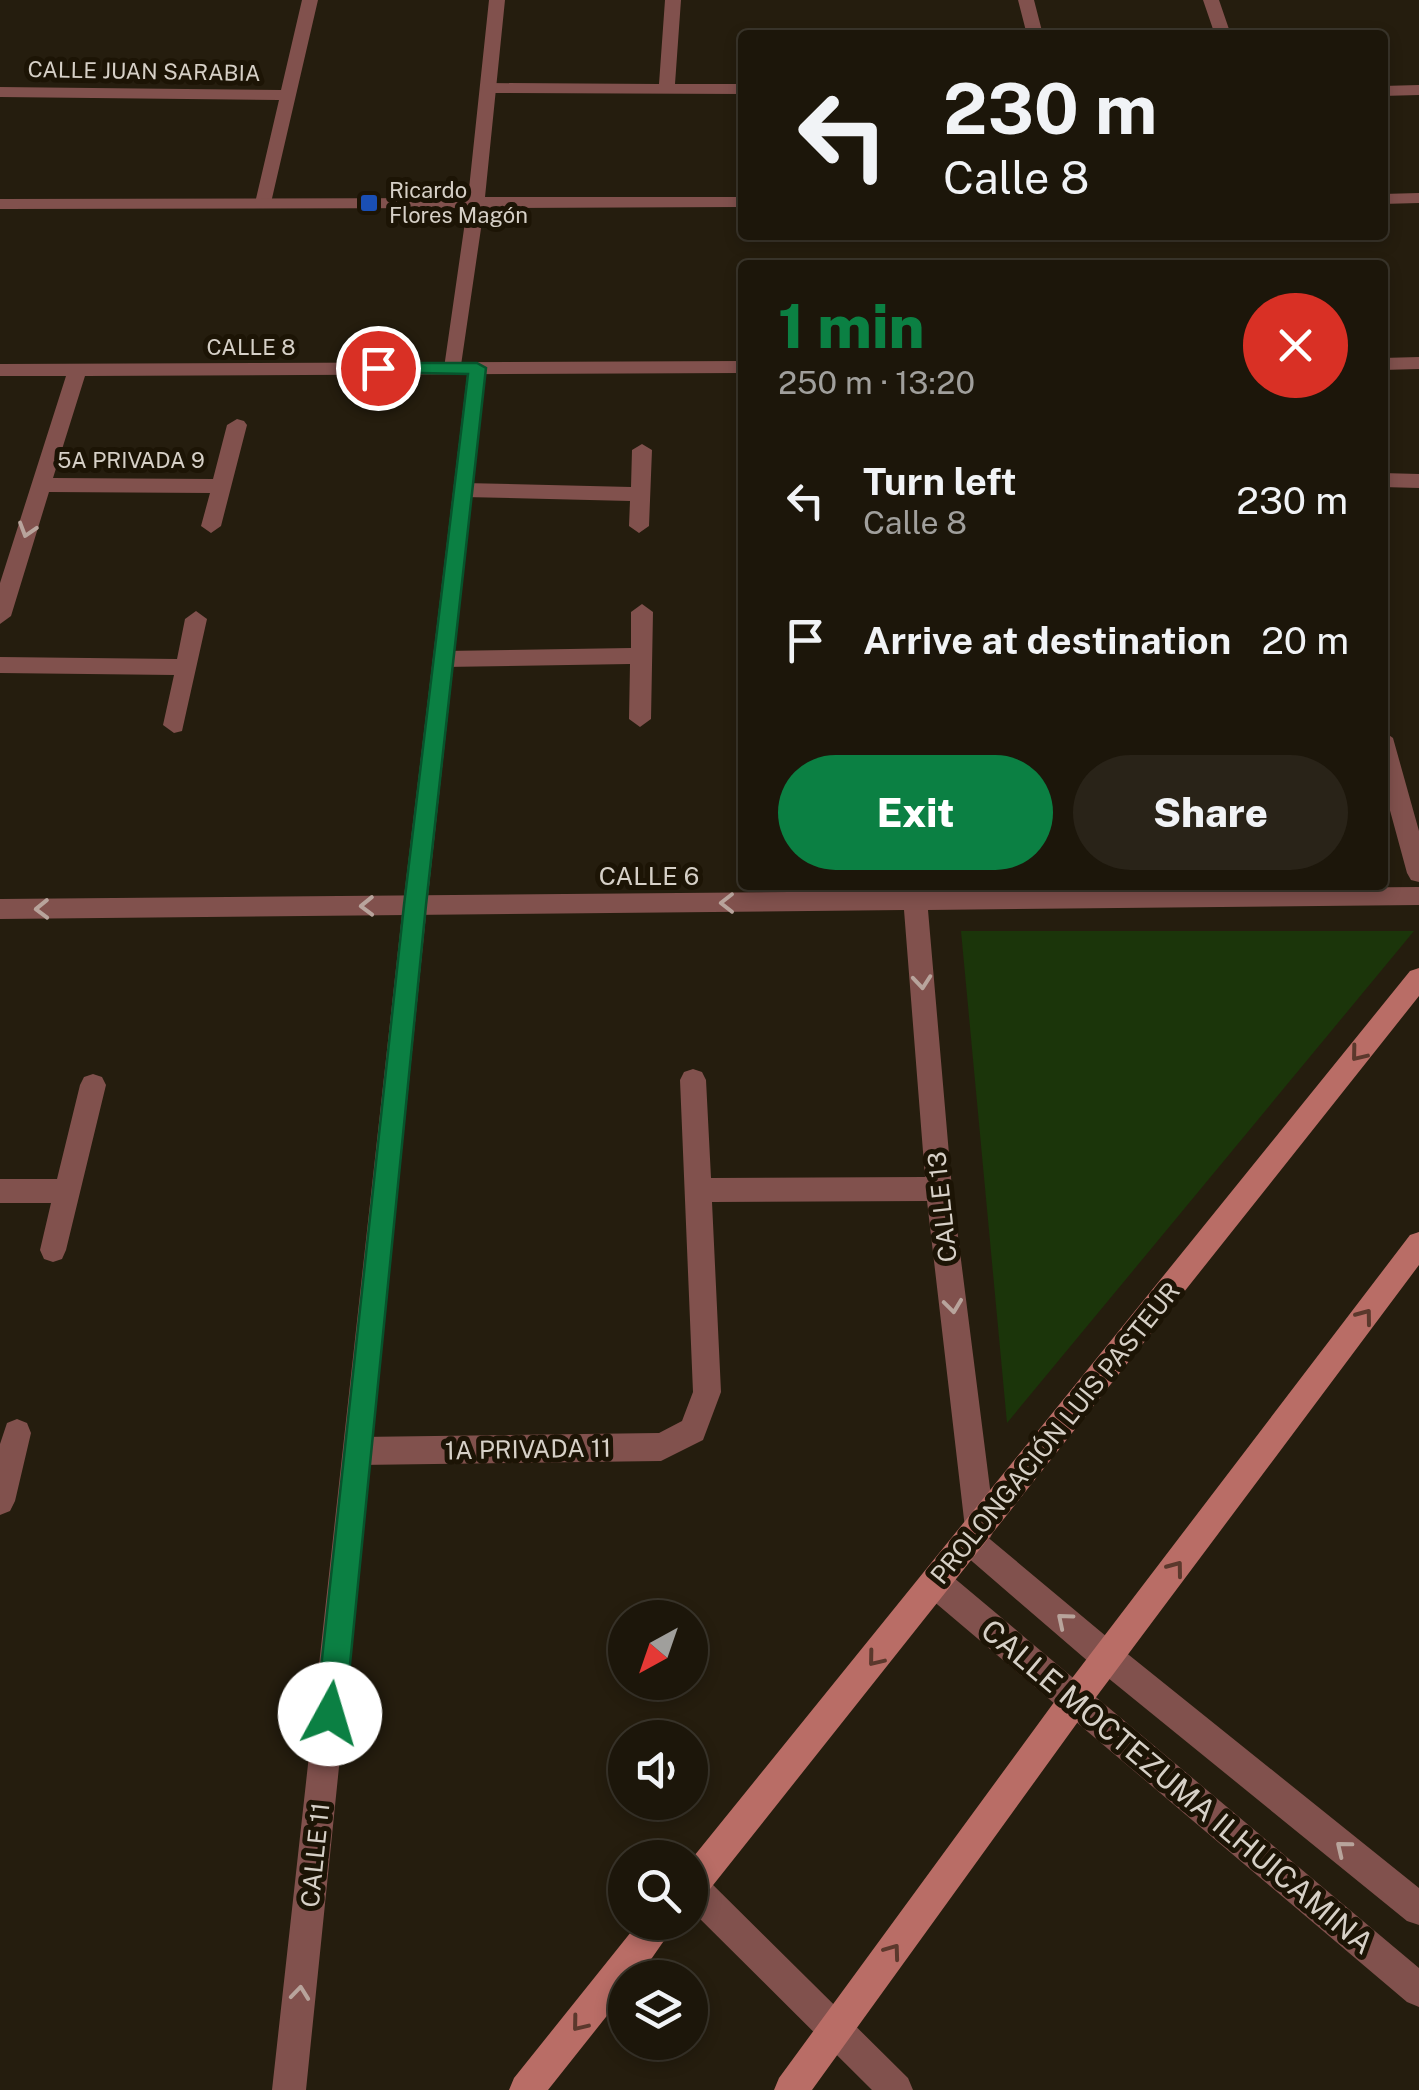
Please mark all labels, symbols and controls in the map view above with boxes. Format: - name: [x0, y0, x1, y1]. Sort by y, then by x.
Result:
- street label: CALLE JUAN SARABIA: [27, 56, 261, 86]
- text: 230 m: [943, 67, 1157, 150]
- icon: left: [778, 70, 908, 200]
- text: Calle 8: [943, 151, 1089, 204]
- place label: Ricardo Flores Magón: [389, 177, 528, 228]
- marker: Ricardo Flores Magón: [358, 192, 380, 214]
- text: 1 min: [778, 291, 925, 362]
- button: close: [1243, 293, 1348, 398]
- pin: [336, 326, 421, 411]
- street label: CALLE 8: [206, 334, 296, 360]
- icon: arrive: [351, 341, 406, 396]
- text: 250 m · 13:20: [778, 364, 975, 401]
- street label: 5A PRIVADA 9: [57, 447, 205, 473]
- text: Turn left: [863, 459, 1017, 504]
- icon: left: [778, 473, 833, 528]
- text: 230 m: [1236, 478, 1348, 523]
- text: Calle 8: [863, 504, 967, 541]
- one-way arrow: [18, 520, 39, 537]
- icon: arrive: [778, 613, 833, 668]
- text: Arrive at destination: [863, 618, 1231, 663]
- text: 20 m: [1261, 618, 1349, 663]
- button: Exit: [778, 755, 1053, 870]
- button: Share: [1073, 755, 1348, 870]
- street label: CALLE 6: [599, 861, 699, 891]
- one-way arrow: [718, 892, 734, 914]
- one-way arrow: [358, 895, 374, 916]
- one-way arrow: [33, 898, 49, 919]
- one-way arrow: [911, 975, 932, 991]
- one-way arrow: [1352, 1043, 1370, 1061]
- street label: CALLE 13: [921, 1150, 963, 1264]
- street label: PROLONGACIÓN LUIS PASTEUR: [924, 1276, 1186, 1590]
- one-way arrow: [942, 1298, 963, 1314]
- one-way arrow: [1353, 1309, 1370, 1327]
- street label: 1A PRIVADA 11: [445, 1433, 611, 1465]
- one-way arrow: [1164, 1561, 1181, 1579]
- north arrow: [608, 1600, 708, 1700]
- map controls: [608, 1600, 708, 2060]
- street label: CALLE MOCTEZUMA ILHUICAMINA: [974, 1611, 1381, 1961]
- one-way arrow: [1057, 1614, 1076, 1632]
- one-way arrow: [869, 1647, 887, 1665]
- position arrow: [278, 1662, 382, 1766]
- button: sound: [608, 1720, 708, 1820]
- street label: CALLE 11: [295, 1801, 335, 1909]
- button: search: [608, 1840, 708, 1940]
- one-way arrow: [1337, 1842, 1355, 1860]
- one-way arrow: [881, 1944, 898, 1962]
- button: layers: [608, 1960, 708, 2060]
- one-way arrow: [289, 1985, 310, 2001]
- one-way arrow: [573, 2013, 591, 2031]

